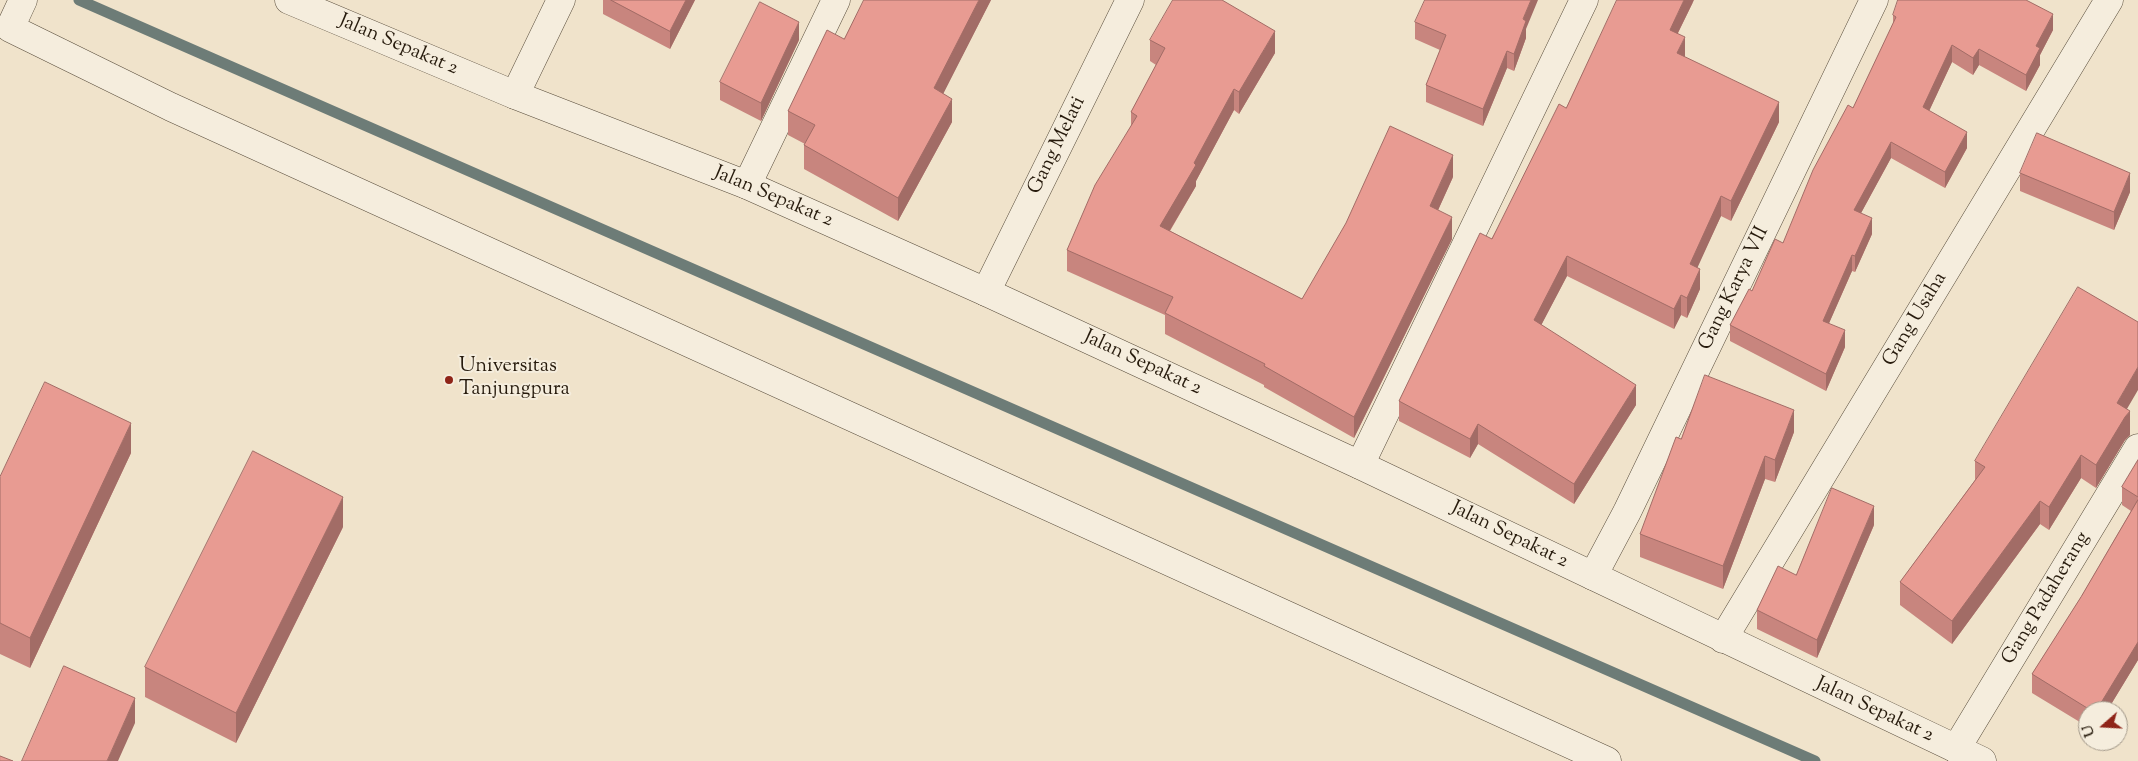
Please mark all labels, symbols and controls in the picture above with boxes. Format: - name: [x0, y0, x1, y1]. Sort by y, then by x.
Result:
- street label: Jalan Sepakat 2: [335, 10, 461, 82]
- street label: Gang Melati: [1024, 93, 1092, 199]
- street label: Jalan Sepakat 2: [710, 162, 836, 234]
- street label: Gang Karya VII: [1695, 223, 1775, 355]
- street label: Gang Usaha: [1879, 269, 1953, 371]
- street label: Jalan Sepakat 2: [1079, 326, 1205, 402]
- place label: Universitas Tanjungpura: [459, 356, 570, 403]
- marker: Universitas Tanjungpura: [443, 374, 455, 386]
- street label: Jalan Sepakat 2: [1446, 497, 1572, 575]
- street label: Gang Padaherang: [1998, 528, 2096, 670]
- street label: Jalan Sepakat 2: [1811, 673, 1937, 749]
- north arrow: [2078, 701, 2128, 751]
- text: U: [2078, 722, 2101, 739]

